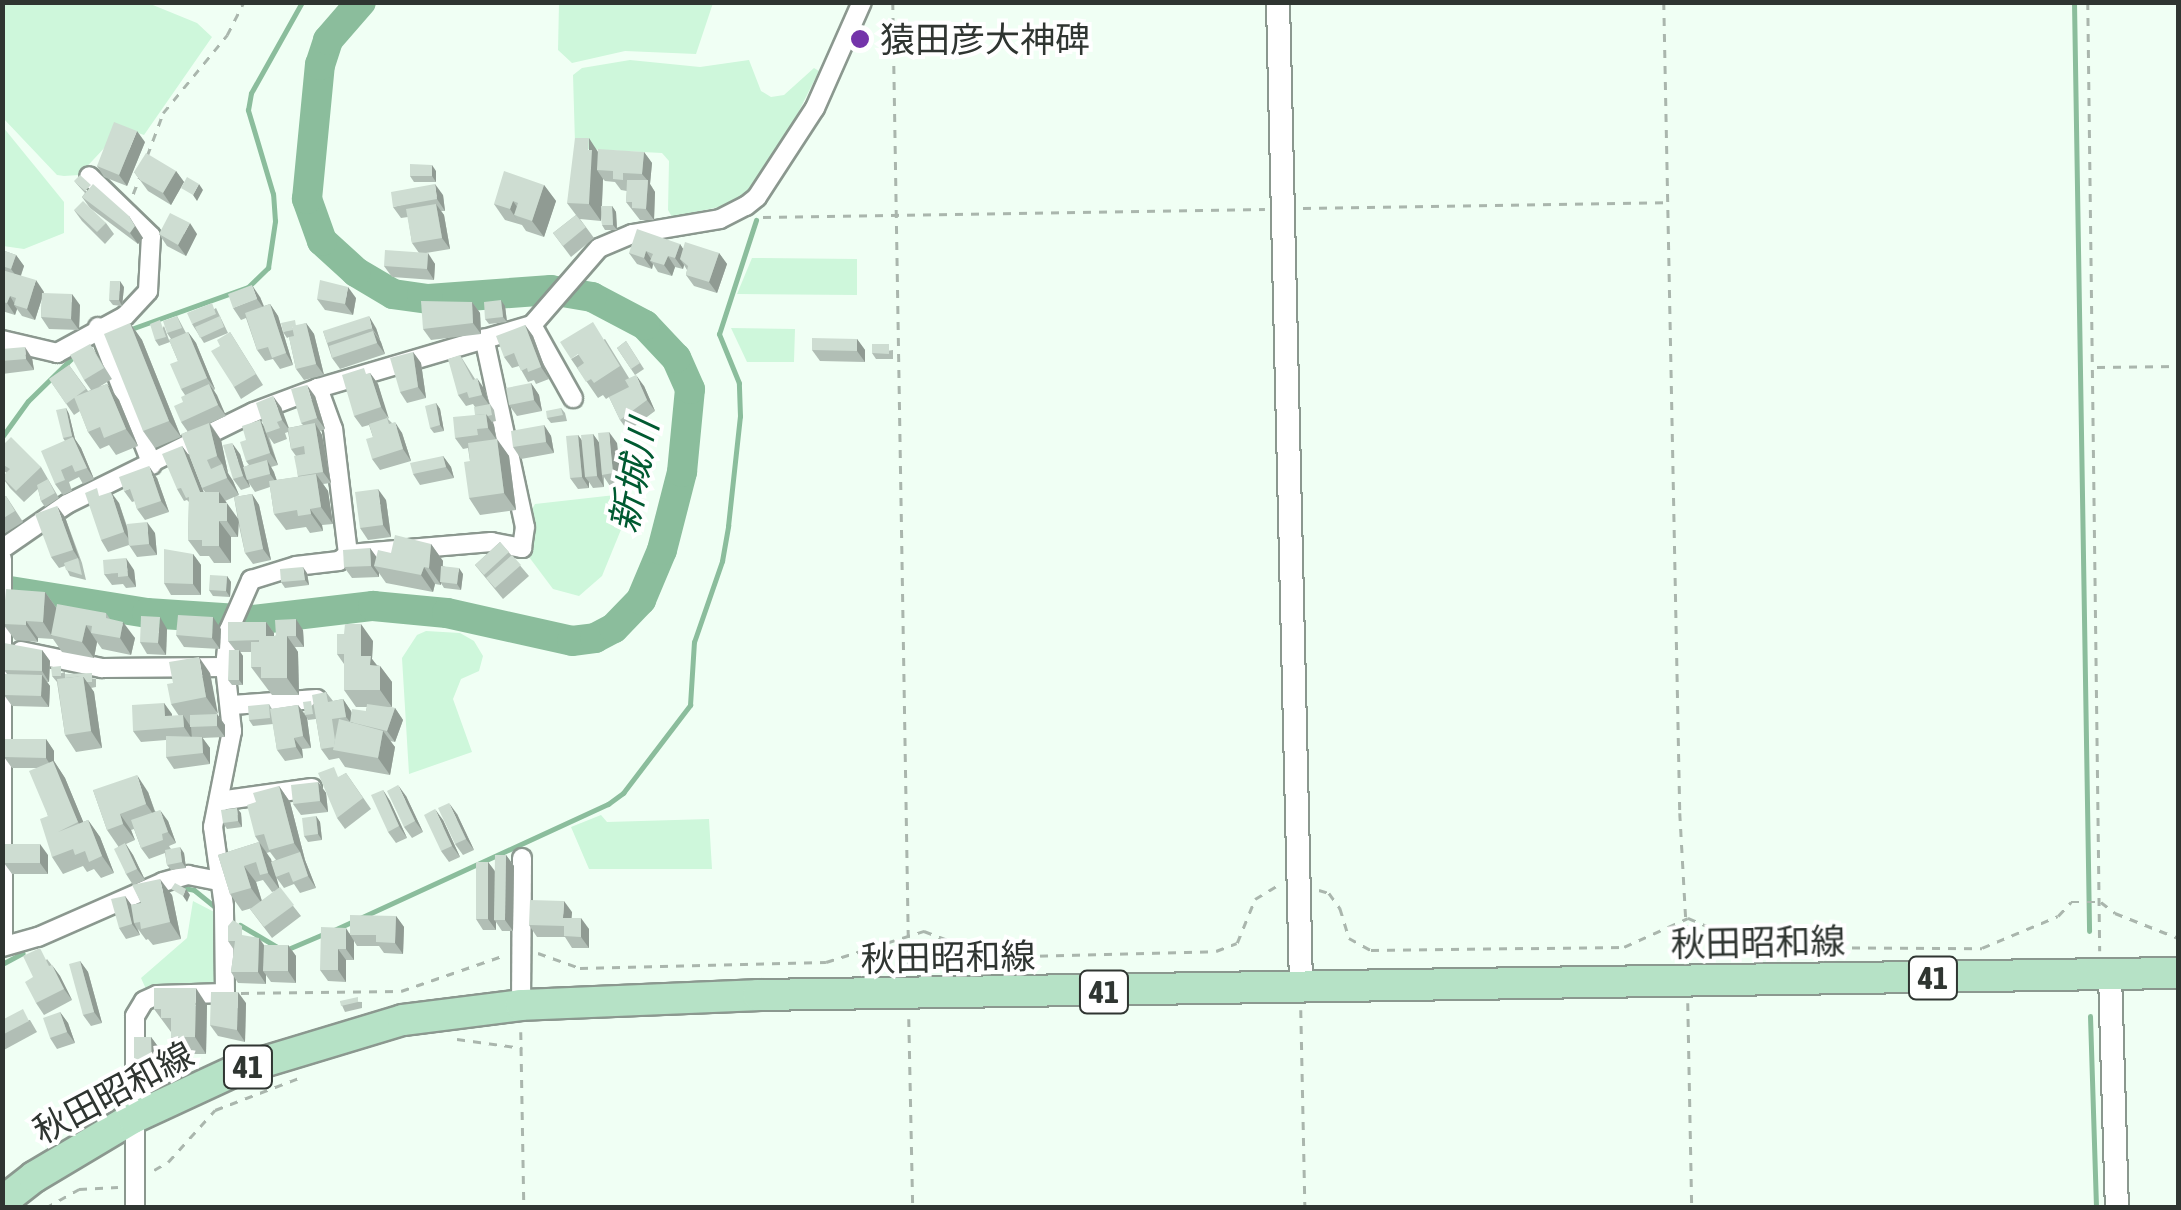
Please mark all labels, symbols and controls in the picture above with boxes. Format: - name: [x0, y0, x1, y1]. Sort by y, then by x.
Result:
- place label: 猿田彦大神碑: [880, 18, 1090, 60]
- marker: 猿田彦大神碑: [849, 28, 871, 50]
- water label: 新城川: [601, 416, 667, 536]
- street label: 秋田昭和線: [1670, 919, 1846, 965]
- street label: 秋田昭和線: [860, 934, 1036, 980]
- road number: 41: [1906, 951, 1960, 1005]
- road number: 41: [1076, 965, 1132, 1019]
- street label: 秋田昭和線: [26, 1032, 200, 1152]
- road number: 41: [220, 1040, 276, 1094]

